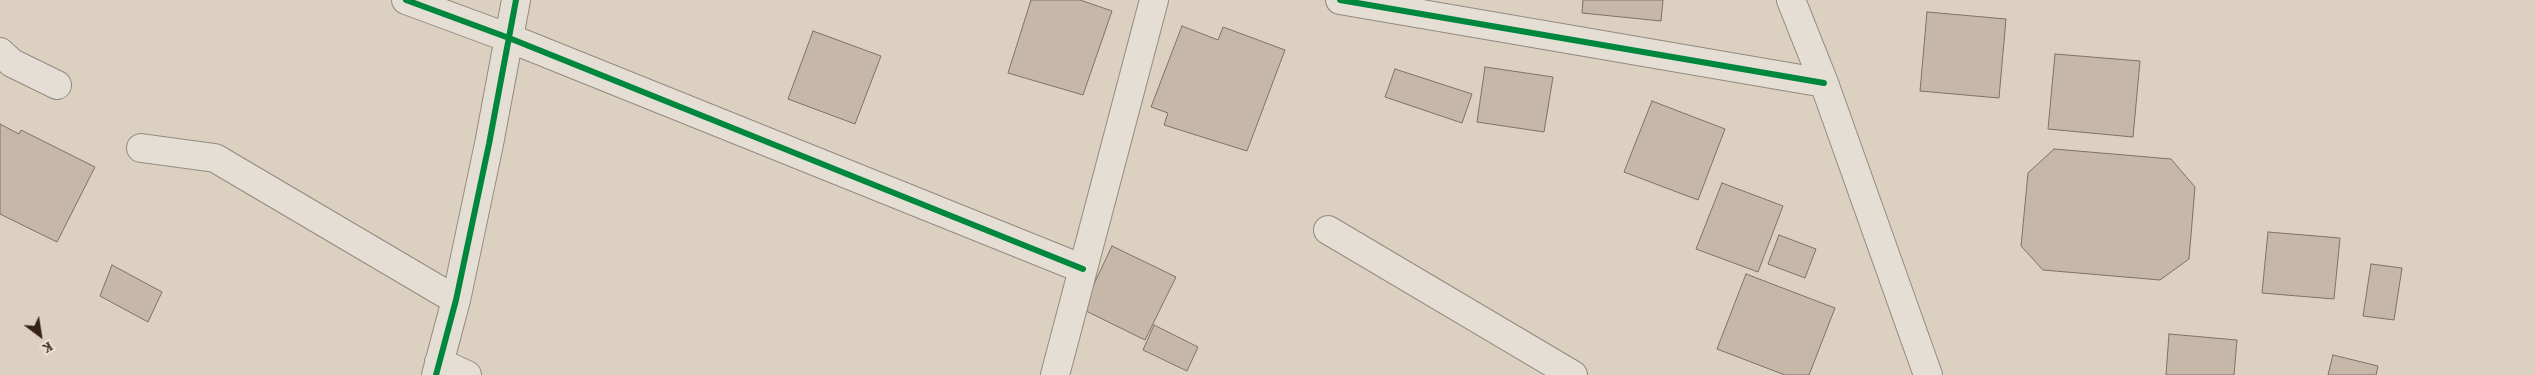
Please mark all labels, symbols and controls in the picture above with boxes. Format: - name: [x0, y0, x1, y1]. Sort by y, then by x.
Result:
- north arrow: [15, 310, 65, 360]
- text: K: [39, 337, 57, 359]

